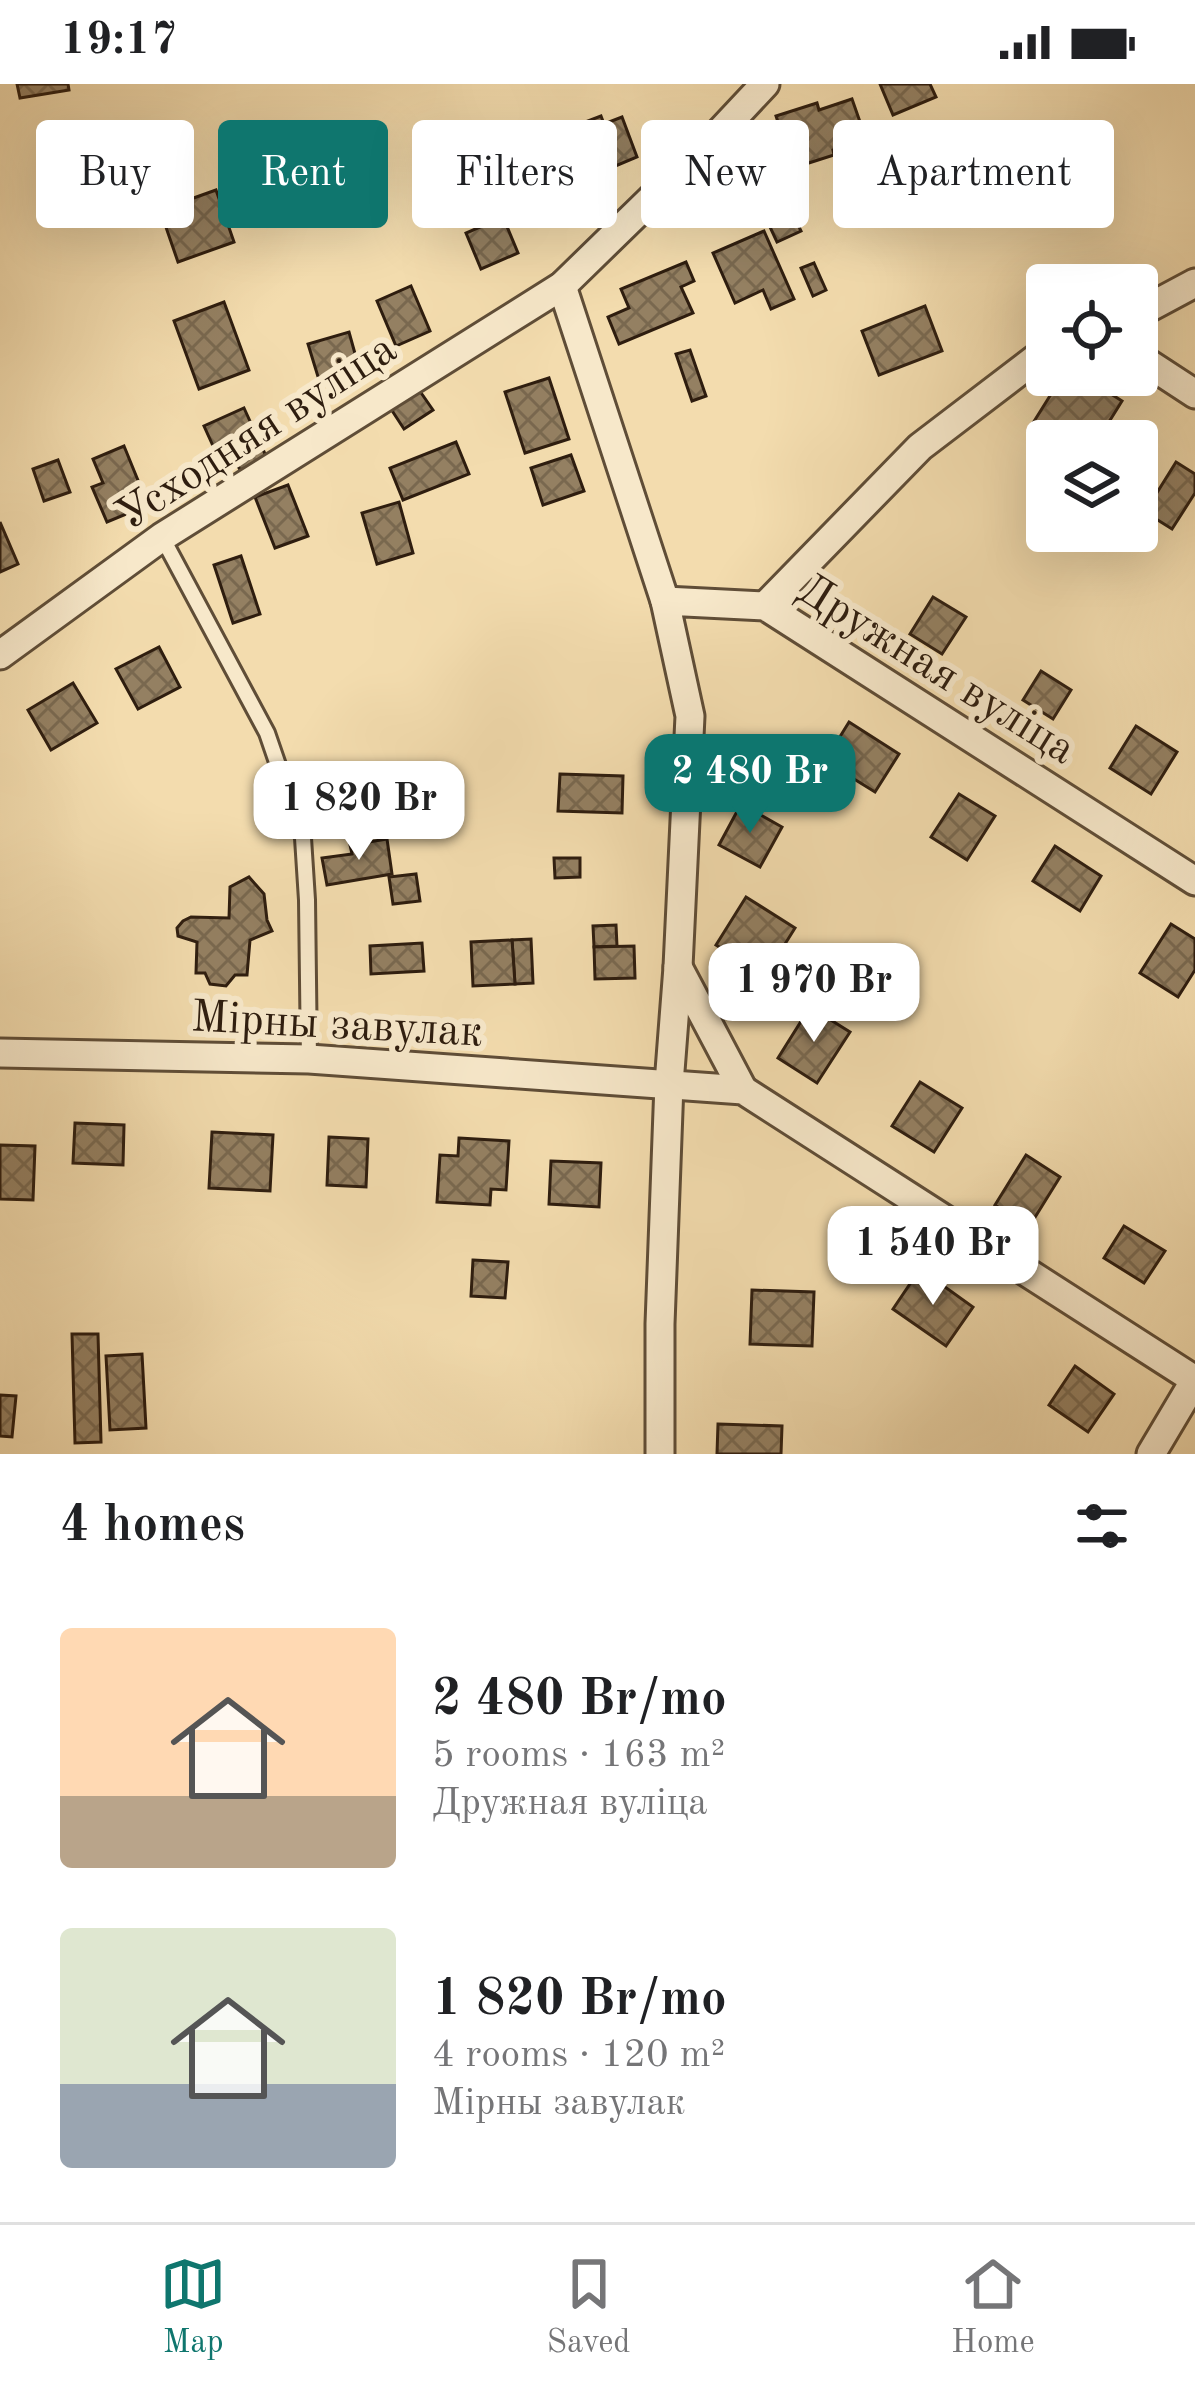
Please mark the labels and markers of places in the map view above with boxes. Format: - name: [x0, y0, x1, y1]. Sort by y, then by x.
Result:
- pin: 2 480 Br: [626, 734, 874, 836]
- pin: 1 820 Br: [235, 761, 483, 863]
- pin: 1 970 Br: [690, 943, 938, 1045]
- pin: 1 540 Br: [809, 1206, 1057, 1308]

